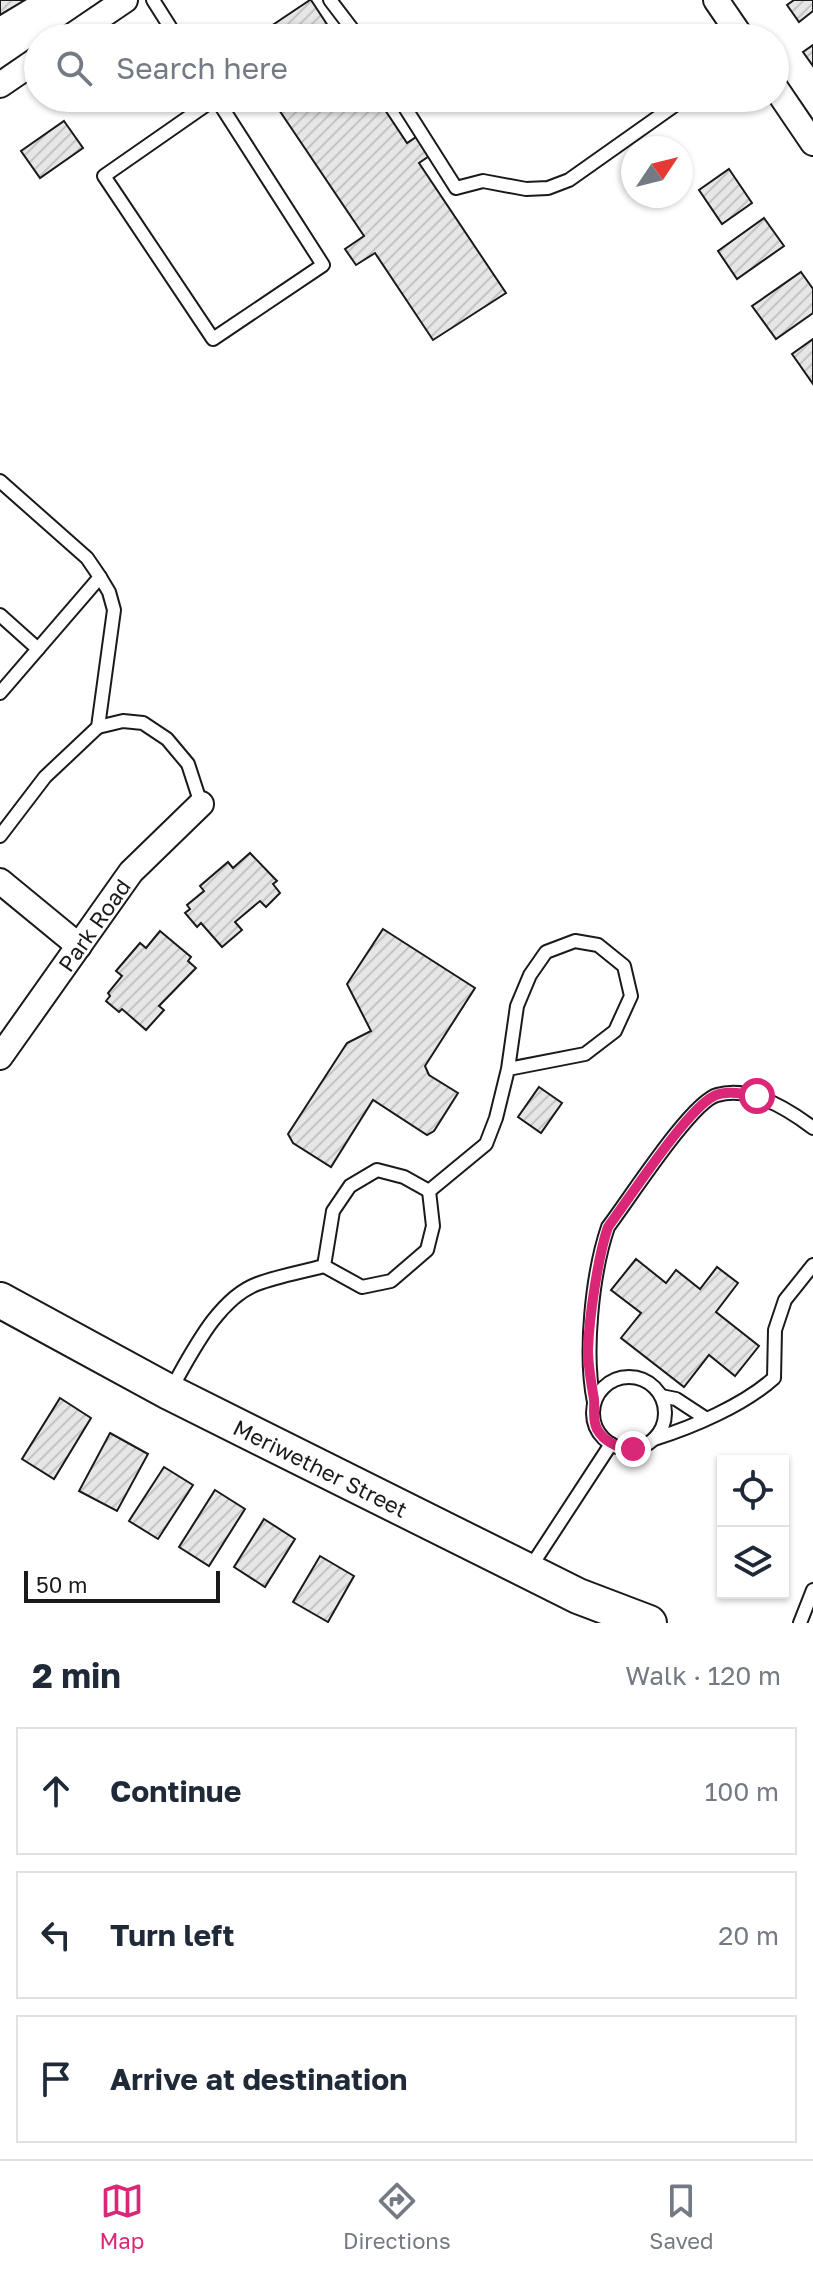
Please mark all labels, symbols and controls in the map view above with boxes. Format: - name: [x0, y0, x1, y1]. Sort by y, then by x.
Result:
- search box: [24, 24, 789, 112]
- icon: search: [52, 46, 96, 90]
- text: Search here: [116, 50, 288, 86]
- north arrow: [621, 136, 693, 208]
- street label: Park Road: [52, 873, 136, 976]
- route start: [739, 1078, 775, 1114]
- street label: Meriwether Street: [229, 1413, 412, 1522]
- route end: [615, 1431, 651, 1467]
- map controls: [717, 1455, 789, 1599]
- button: locate: [717, 1455, 789, 1527]
- button: layers: [717, 1527, 789, 1599]
- scale bar: [24, 1567, 220, 1603]
- text: 50 m: [36, 1571, 87, 1598]
- text: 2 min: [32, 1655, 121, 1695]
- text: Walk · 120 m: [625, 1660, 781, 1691]
- icon: ahead: [34, 1769, 78, 1813]
- text: Continue: [110, 1773, 241, 1809]
- text: 100 m: [705, 1776, 779, 1807]
- icon: left: [34, 1913, 78, 1957]
- text: Turn left: [110, 1917, 235, 1953]
- text: 20 m: [718, 1920, 779, 1951]
- icon: arrive: [34, 2057, 78, 2101]
- text: Arrive at destination: [110, 2061, 407, 2097]
- tab: Map: [99, 2179, 144, 2254]
- tab: Directions: [343, 2179, 451, 2254]
- tab: Saved: [649, 2179, 714, 2254]

